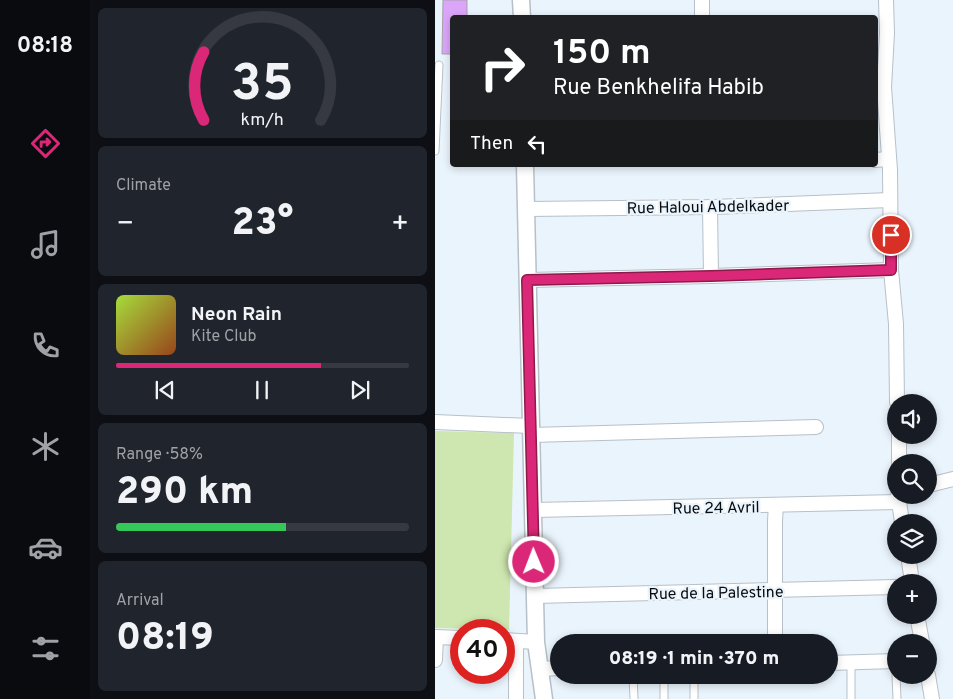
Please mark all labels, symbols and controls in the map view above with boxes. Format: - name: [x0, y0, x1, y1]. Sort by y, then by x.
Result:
- text: 150 m: [553, 32, 651, 76]
- text: 08:18: [17, 33, 73, 60]
- icon: right: [470, 35, 535, 100]
- text: 35: [231, 53, 294, 119]
- text: Rue Benkhelifa Habib: [553, 75, 764, 102]
- text: km/h: [241, 109, 284, 132]
- icon: directions: [28, 126, 63, 161]
- icon: left: [523, 130, 551, 158]
- text: Then: [470, 132, 513, 156]
- text: Climate: [116, 176, 171, 196]
- street label: Rue Haloui Abdelkader: [626, 197, 790, 219]
- text: 23°: [232, 200, 293, 249]
- text: −: [116, 207, 134, 243]
- text: +: [391, 207, 409, 243]
- pin: [870, 214, 912, 256]
- icon: arrive: [877, 221, 905, 249]
- icon: music: [28, 227, 63, 262]
- text: Neon Rain: [191, 303, 282, 327]
- text: Kite Club: [191, 327, 256, 347]
- icon: phone: [28, 328, 63, 363]
- icon: previous: [151, 376, 179, 404]
- icon: pause: [248, 376, 276, 404]
- icon: next: [346, 376, 374, 404]
- map controls: [887, 394, 937, 684]
- button: sound: [887, 394, 937, 444]
- icon: climate: [28, 429, 63, 464]
- text: Range · 58%: [116, 445, 203, 465]
- button: search: [887, 454, 937, 504]
- text: 290 km: [116, 469, 253, 518]
- street label: Rue 24 Avril: [672, 498, 760, 520]
- button: layers: [887, 514, 937, 564]
- icon: car: [28, 530, 63, 565]
- position arrow: [507, 535, 559, 587]
- button: +: [887, 574, 937, 624]
- street label: Rue de la Palestine: [648, 583, 784, 605]
- text: Arrival: [116, 591, 164, 611]
- text: 08:19: [116, 615, 214, 664]
- speed limit sign: 40: [450, 619, 515, 684]
- icon: filters: [28, 631, 63, 666]
- button: −: [887, 634, 937, 684]
- text: 08:19 · 1 min · 370 m: [609, 647, 779, 671]

